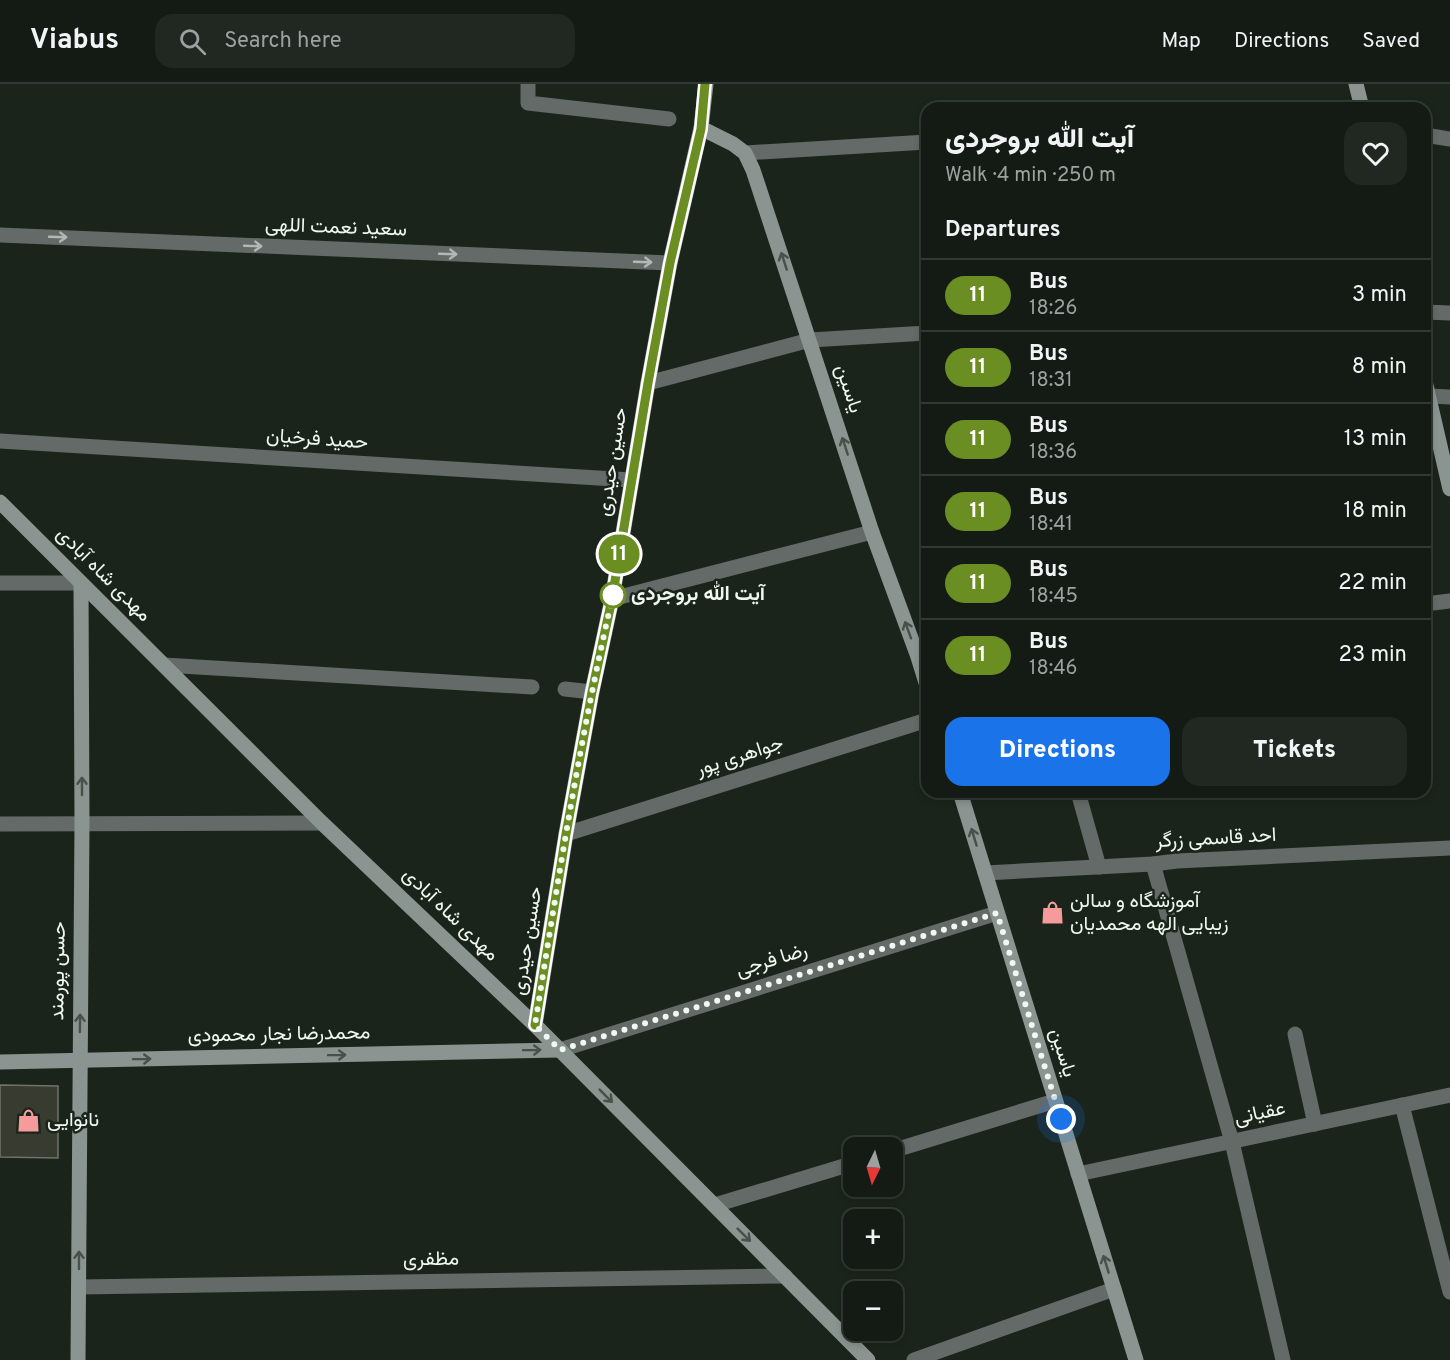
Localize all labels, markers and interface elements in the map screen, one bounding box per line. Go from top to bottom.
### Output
search box [155,14,575,68]
text: Viabus [30,23,119,59]
icon: search [176,25,209,58]
text: Search here [224,28,342,55]
text: Map [1161,28,1201,55]
text: Directions [1234,28,1329,55]
text: Saved [1362,28,1420,55]
text: آیت الله بروجردی [945,122,1134,158]
button: heart [1344,122,1407,185]
text: Walk · 4 min · 250 m [945,163,1116,189]
street label: سعید نعمت اللهی [264,213,408,243]
text: Departures [945,217,1061,244]
one-way arrow [48,232,68,243]
one-way arrow [243,240,263,251]
one-way arrow [438,248,458,259]
one-way arrow [777,252,788,271]
one-way arrow [632,257,652,268]
text: Bus [1029,269,1068,296]
text: 11 [970,282,986,309]
text: 3 min [1352,282,1407,309]
text: 18:26 [1029,296,1077,322]
text: Bus [1029,341,1068,368]
text: 11 [970,354,986,381]
text: 8 min [1352,354,1407,381]
street label: یاسین [828,361,868,417]
text: 18:31 [1029,368,1073,394]
street label: حسین حیدری [592,406,634,518]
text: Bus [1029,413,1068,440]
street label: حمید فرخیان [265,423,369,457]
text: 11 [970,426,986,453]
text: 13 min [1344,426,1407,453]
one-way arrow [838,437,849,456]
text: 18:36 [1029,440,1077,466]
text: Bus [1029,485,1068,512]
text: 11 [970,498,986,525]
text: 18 min [1344,498,1407,525]
text: 18:41 [1029,512,1073,538]
street label: مهدی شاه آبادی [50,522,156,628]
line badge: 11 [592,534,646,574]
text: 11 [611,541,627,568]
text: Bus [1029,557,1068,584]
text: 11 [970,570,986,597]
text: 22 min [1338,570,1407,597]
place label: آیت الله بروجردی [631,581,767,608]
marker: آیت الله بروجردی [600,582,626,608]
text: 18:45 [1029,584,1078,610]
one-way arrow [902,621,913,640]
text: Bus [1029,629,1068,656]
text: 11 [970,642,986,669]
text: 23 min [1339,642,1407,669]
text: 18:46 [1029,656,1078,682]
button: Directions [945,717,1170,786]
button: Tickets [1182,717,1407,786]
street label: جواهری پور [692,731,787,784]
one-way arrow [76,776,88,796]
street label: احد قاسمی زرگر [1154,823,1277,855]
one-way arrow [968,828,979,847]
street label: مهدی شاه آبادی [396,862,504,968]
street label: حسین حیدری [507,885,549,997]
place label: آموزشگاه و سالن زیبایی الهه محمدیان [1070,889,1229,938]
shop icon: آموزشگاه و سالن زیبایی الهه محمدیان [1039,900,1065,926]
street label: حسن پورمند [45,921,73,1021]
street label: رضا فرجی [733,938,811,984]
one-way arrow [74,1013,86,1033]
street label: محمدرضا نجار محمودی [187,1020,371,1050]
street label: یاسین [1042,1025,1082,1081]
one-way arrow [522,1044,542,1056]
one-way arrow [327,1049,347,1061]
one-way arrow [132,1054,152,1065]
one-way arrow [599,1089,614,1104]
street label: عقیانی [1232,1096,1288,1132]
your location [1046,1104,1076,1134]
shop icon: نانوایی [16,1108,42,1134]
place label: نانوایی [47,1108,99,1134]
north arrow [843,1137,903,1197]
map controls [843,1137,903,1341]
button: + [843,1209,903,1269]
one-way arrow [736,1227,751,1242]
street label: مظفری [403,1247,459,1273]
one-way arrow [73,1250,85,1270]
one-way arrow [1100,1255,1111,1274]
button: − [843,1281,903,1341]

